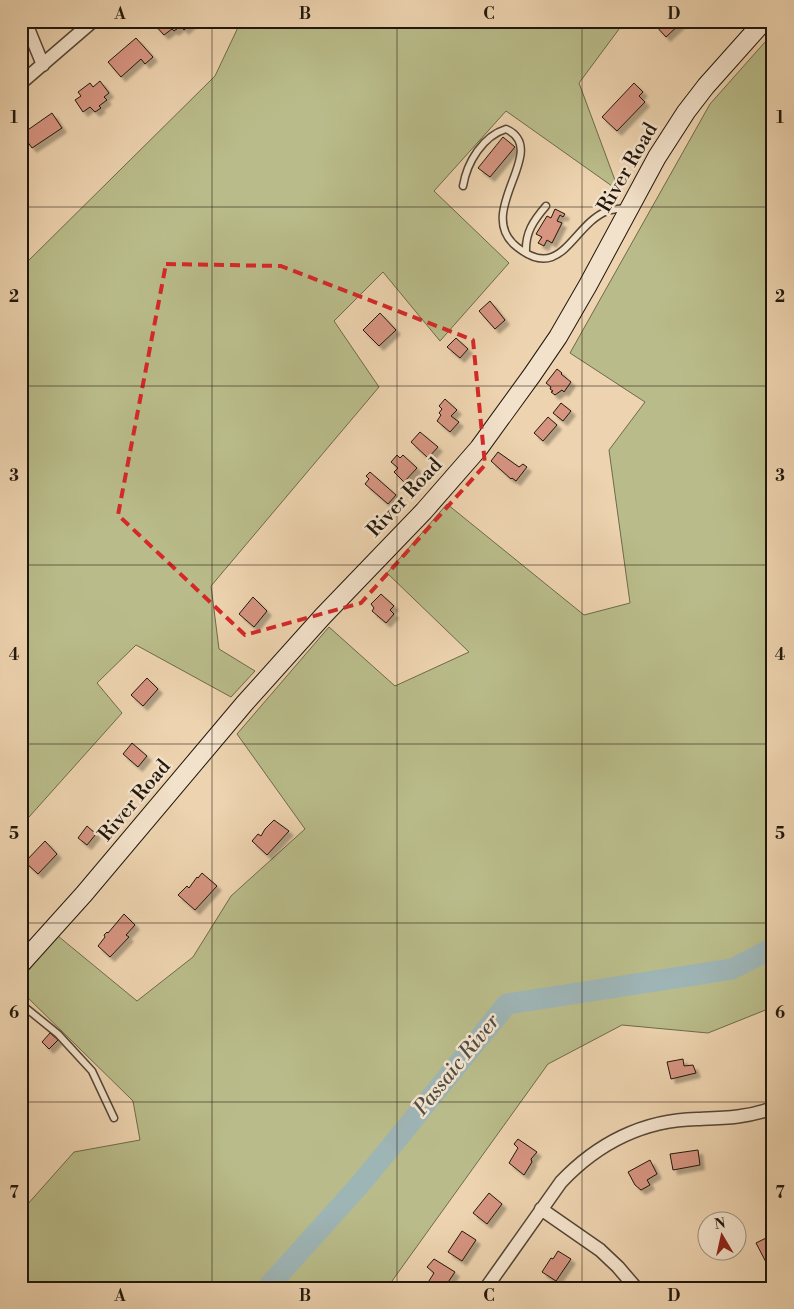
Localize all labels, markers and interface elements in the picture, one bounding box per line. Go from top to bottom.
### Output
text: A [113,4,126,24]
text: B [299,4,311,24]
text: C [483,4,495,24]
text: D [668,4,681,24]
text: 1 [10,108,18,128]
text: 1 [776,108,784,128]
street label: River Road [592,118,664,217]
text: 2 [9,287,19,307]
text: 2 [775,287,785,307]
street label: River Road [362,453,448,543]
text: 3 [9,466,19,486]
text: 3 [775,466,785,486]
text: 4 [9,645,20,665]
text: 4 [775,645,786,665]
street label: River Road [94,754,177,847]
text: 5 [9,824,19,844]
text: 5 [775,824,785,844]
text: 6 [9,1003,19,1023]
text: 6 [775,1003,785,1023]
water label: Passaic River [408,1009,506,1121]
text: 7 [9,1183,19,1203]
text: 7 [775,1183,785,1203]
north arrow [696,1212,746,1262]
text: N [713,1214,727,1234]
text: A [113,1286,126,1306]
text: B [299,1286,311,1306]
text: C [483,1286,495,1306]
text: D [668,1286,681,1306]

